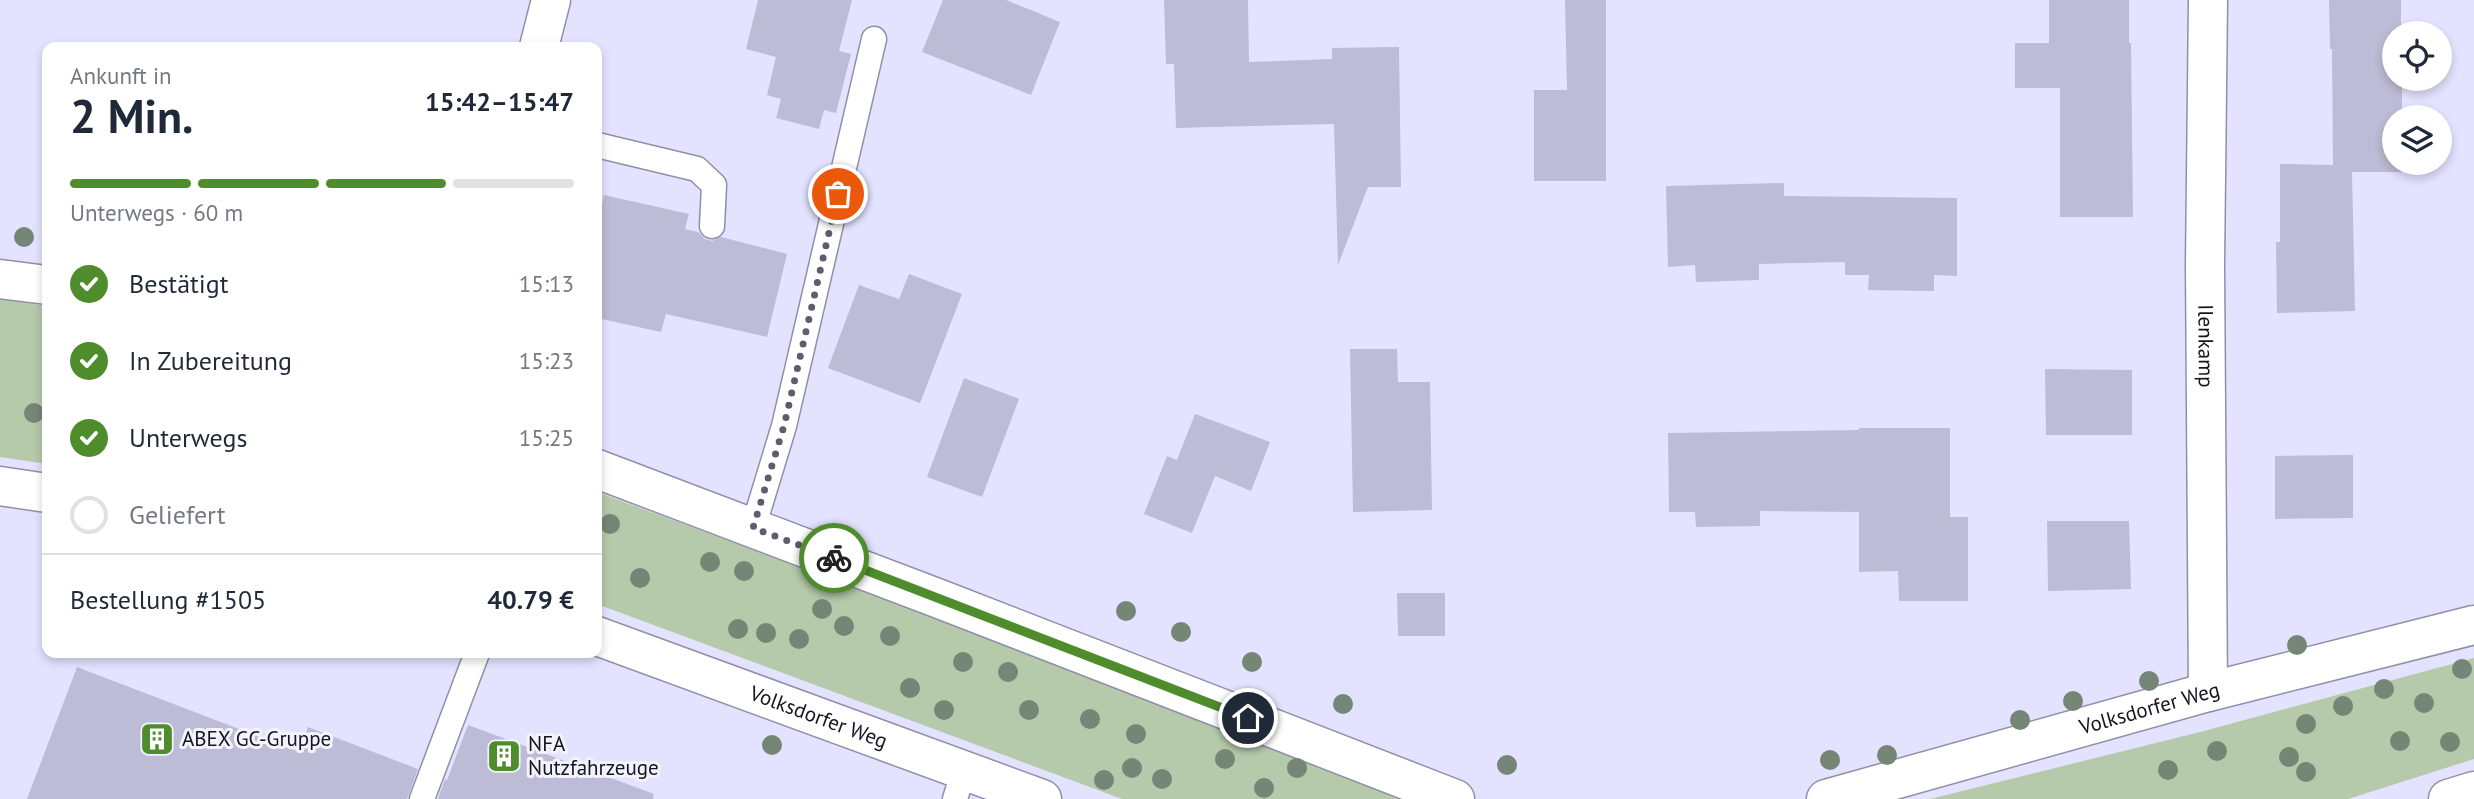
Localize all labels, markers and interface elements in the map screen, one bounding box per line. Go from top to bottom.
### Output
map controls [2382,21,2452,175]
button: locate [2382,21,2452,91]
text: Ankunft in [70,61,172,90]
text: 15:42–15:47 [425,85,574,118]
text: 2 Min. [70,86,193,146]
button: layers [2382,105,2452,175]
pin [808,164,868,224]
icon: bag [819,175,857,213]
text: Unterwegs · 60 m [70,198,243,227]
icon: check [70,265,108,303]
text: Bestätigt [129,267,229,300]
text: 15:13 [519,269,574,298]
street label: Ilenkamp [2192,304,2220,388]
icon: check [70,342,108,380]
text: In Zubereitung [129,344,292,377]
text: 15:23 [519,346,574,375]
icon: check [70,419,108,457]
text: Unterwegs [129,421,247,454]
text: 15:25 [519,423,574,452]
text: Geliefert [129,498,226,531]
courier [799,523,869,593]
icon: bike [815,539,853,577]
text: Bestellung #1505 [70,583,266,616]
text: 40.79 € [487,583,574,616]
street label: Volksdorfer Weg [2075,676,2222,741]
street label: Volksdorfer Weg [745,679,891,754]
pin [1218,688,1278,748]
icon: home [1229,699,1267,737]
building icon: ABEX GC-Gruppe [138,720,176,758]
place label: ABEX GC-Gruppe [182,725,331,752]
place label: NFA Nutzfahrzeuge [528,730,659,781]
building icon: NFA Nutzfahrzeuge [485,737,523,775]

